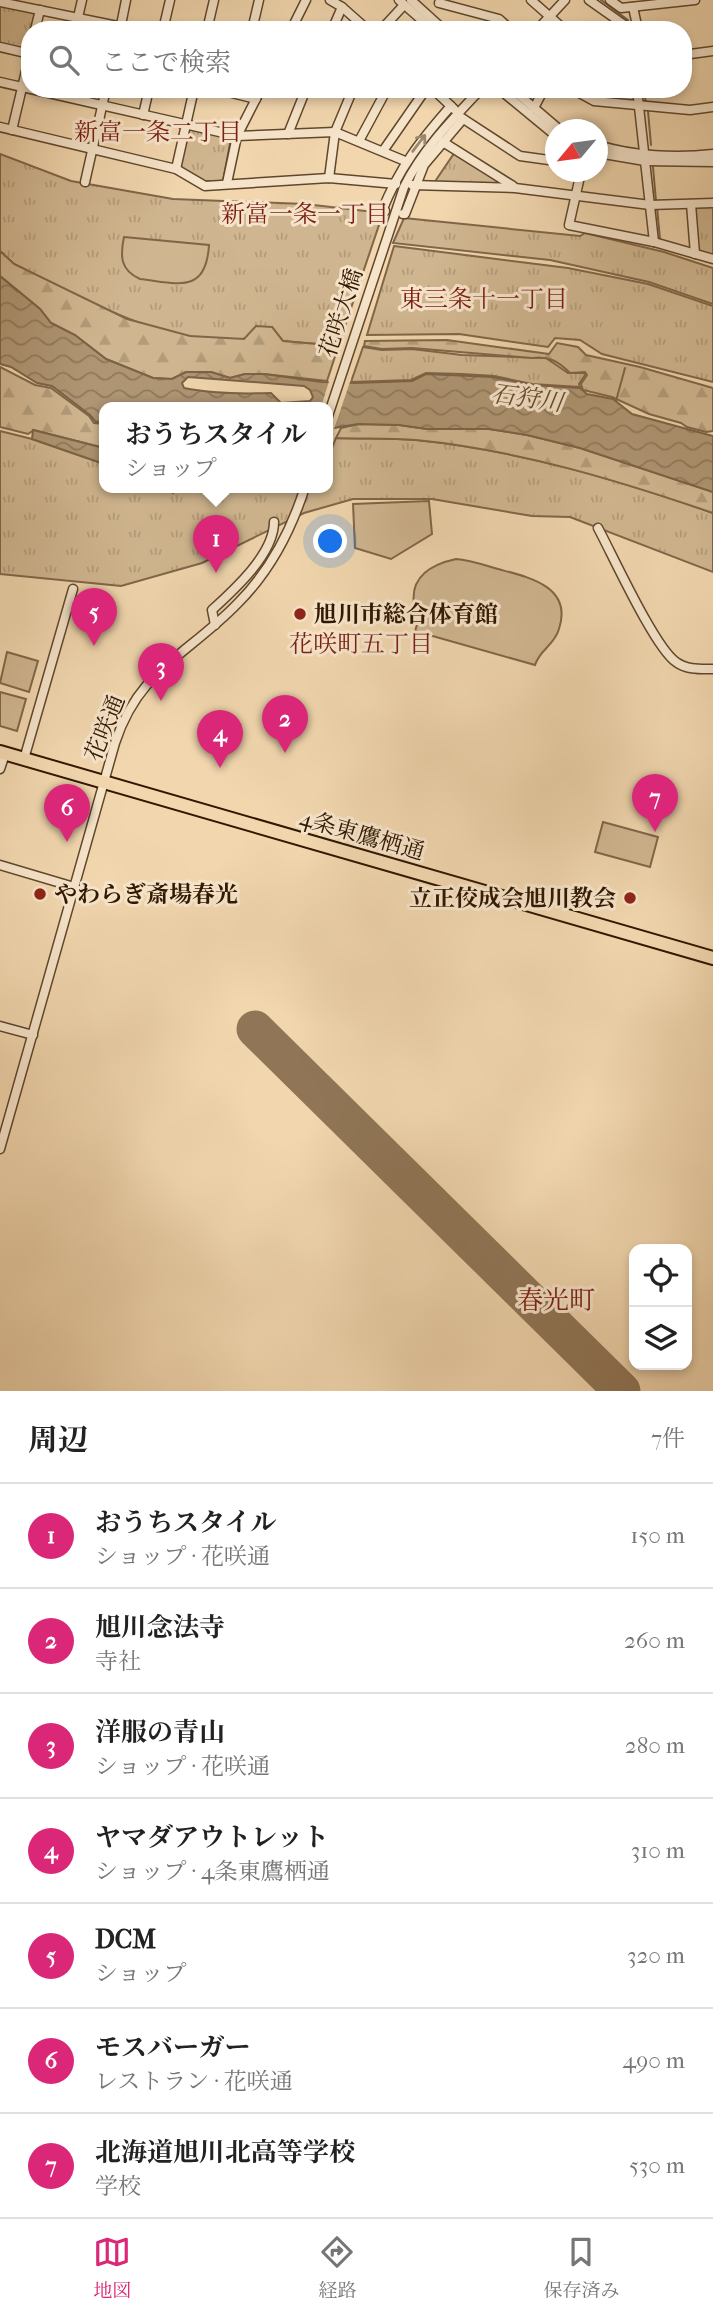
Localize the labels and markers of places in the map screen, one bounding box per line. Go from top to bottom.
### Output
pin: 1 [193,515,239,573]
pin: 5 [71,588,117,646]
place label: 旭川市総合体育館 [314,601,498,628]
marker: 旭川市総合体育館 [292,606,308,622]
pin: 3 [138,643,184,701]
pin: 2 [262,695,308,753]
pin: 4 [197,710,243,768]
pin: 7 [632,774,678,832]
pin: 6 [44,784,90,842]
place label: やわらぎ斎場春光 [54,881,238,908]
place label: 立正佼成会旭川教会 [409,885,616,912]
marker: やわらぎ斎場春光 [32,886,48,902]
marker: 立正佼成会旭川教会 [622,890,638,906]

